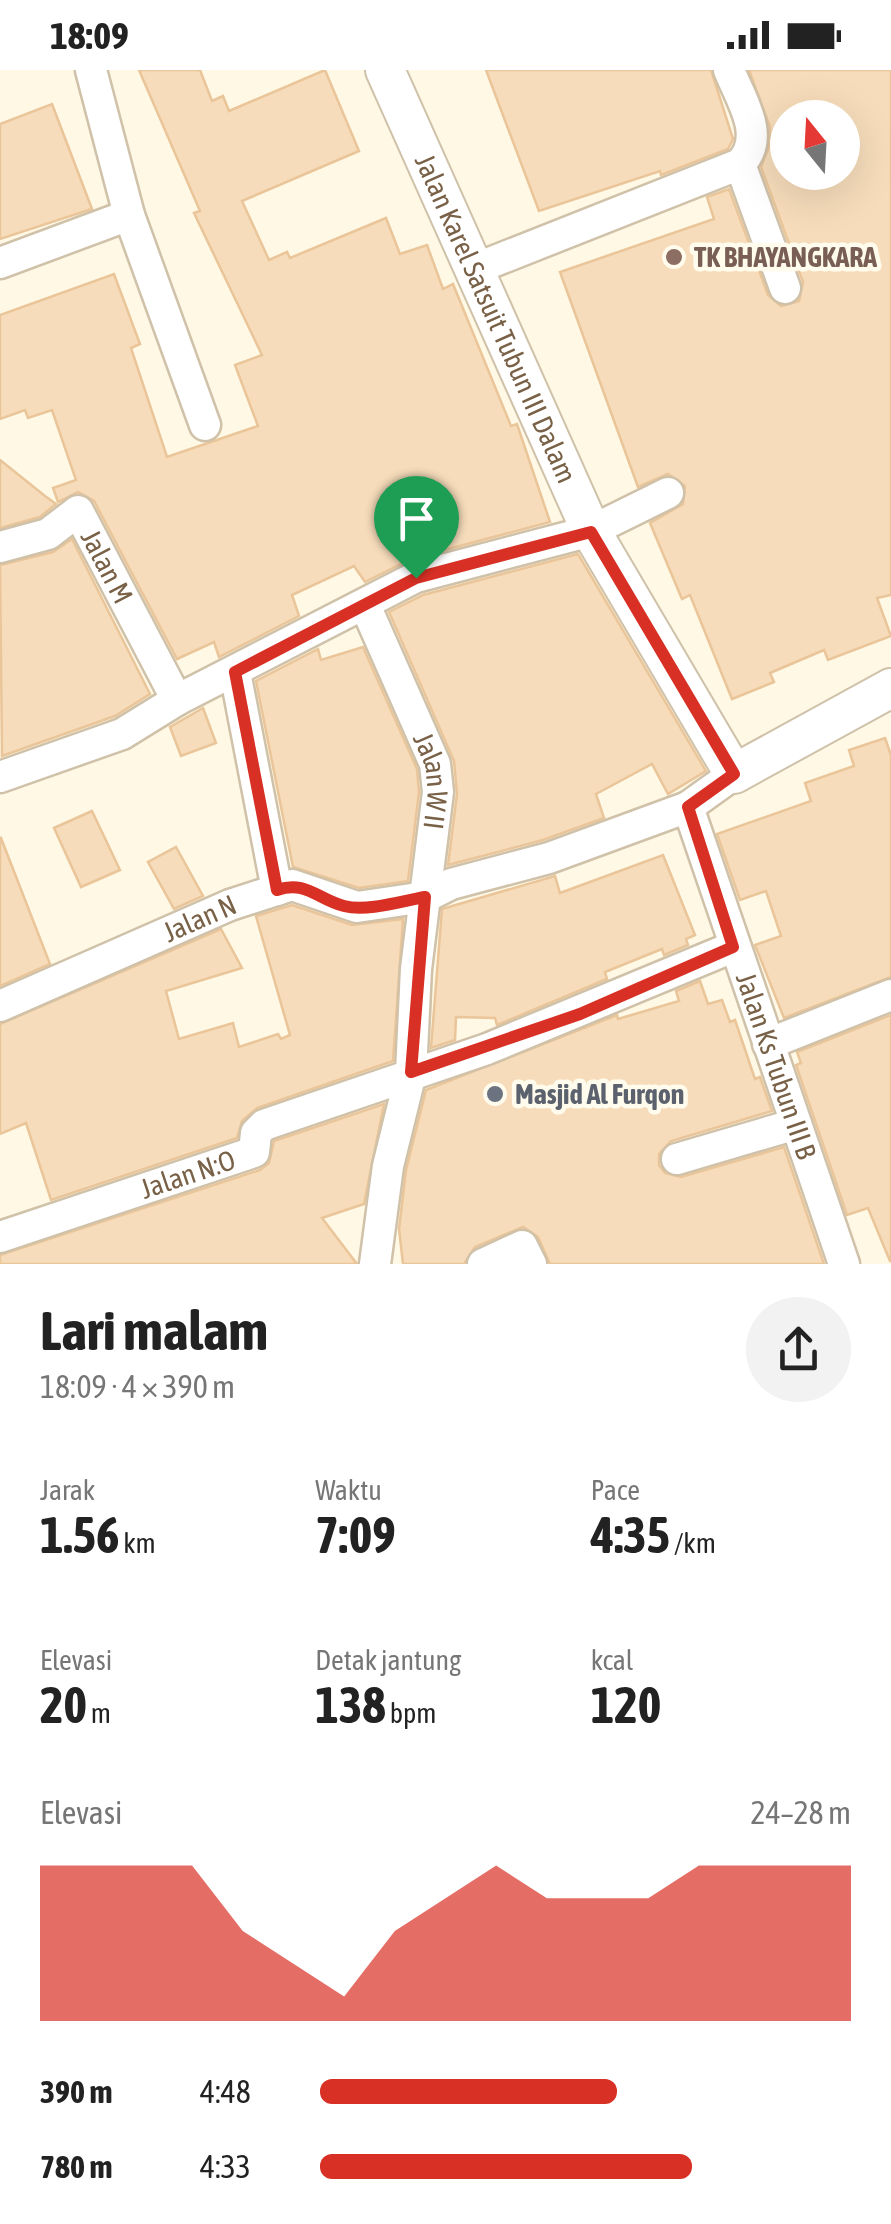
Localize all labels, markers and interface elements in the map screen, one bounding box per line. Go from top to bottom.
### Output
text: 18:09 [50,14,129,57]
north arrow [770,100,860,190]
map controls [770,100,860,190]
street label: Jalan Karel Satsuit Tubun III Dalam [409,149,583,488]
place label: TK BHAYANGKARA [694,241,877,273]
marker: TK BHAYANGKARA [663,246,685,268]
pin [374,476,459,579]
icon: arrive [389,491,444,546]
street label: Jalan M [75,524,139,609]
street label: Jalan W II [407,727,454,831]
street label: Jalan N [158,888,241,948]
street label: Jalan Ks Tubun III B [730,968,823,1163]
place label: Masjid Al Furqon [515,1078,684,1110]
marker: Masjid Al Furqon [484,1083,506,1105]
street label: Jalan N:O [136,1143,239,1205]
button: share [746,1297,851,1402]
text: Lari malam [40,1299,268,1362]
text: 18:09 · 4 × 390 m [40,1368,235,1405]
text: Jarak [40,1474,95,1506]
text: Waktu [315,1474,382,1506]
text: Pace [591,1474,640,1506]
text: 1.56 [40,1506,119,1564]
text: 7:09 [315,1506,396,1564]
text: 4:35 [591,1506,670,1564]
text: km [119,1527,156,1559]
text: /km [670,1527,716,1559]
text: Elevasi [40,1644,112,1676]
text: Detak jantung [315,1644,461,1676]
text: kcal [591,1644,633,1676]
text: 20 [40,1676,87,1734]
text: 138 [315,1676,386,1734]
text: 120 [591,1676,661,1734]
text: m [87,1697,111,1729]
text: bpm [386,1697,436,1729]
text: Elevasi [40,1794,122,1831]
text: 24–28 m [751,1794,851,1831]
text: 390 m [40,2073,113,2110]
text: 4:48 [200,2073,251,2110]
text: 780 m [40,2148,113,2185]
text: 4:33 [200,2148,251,2185]

